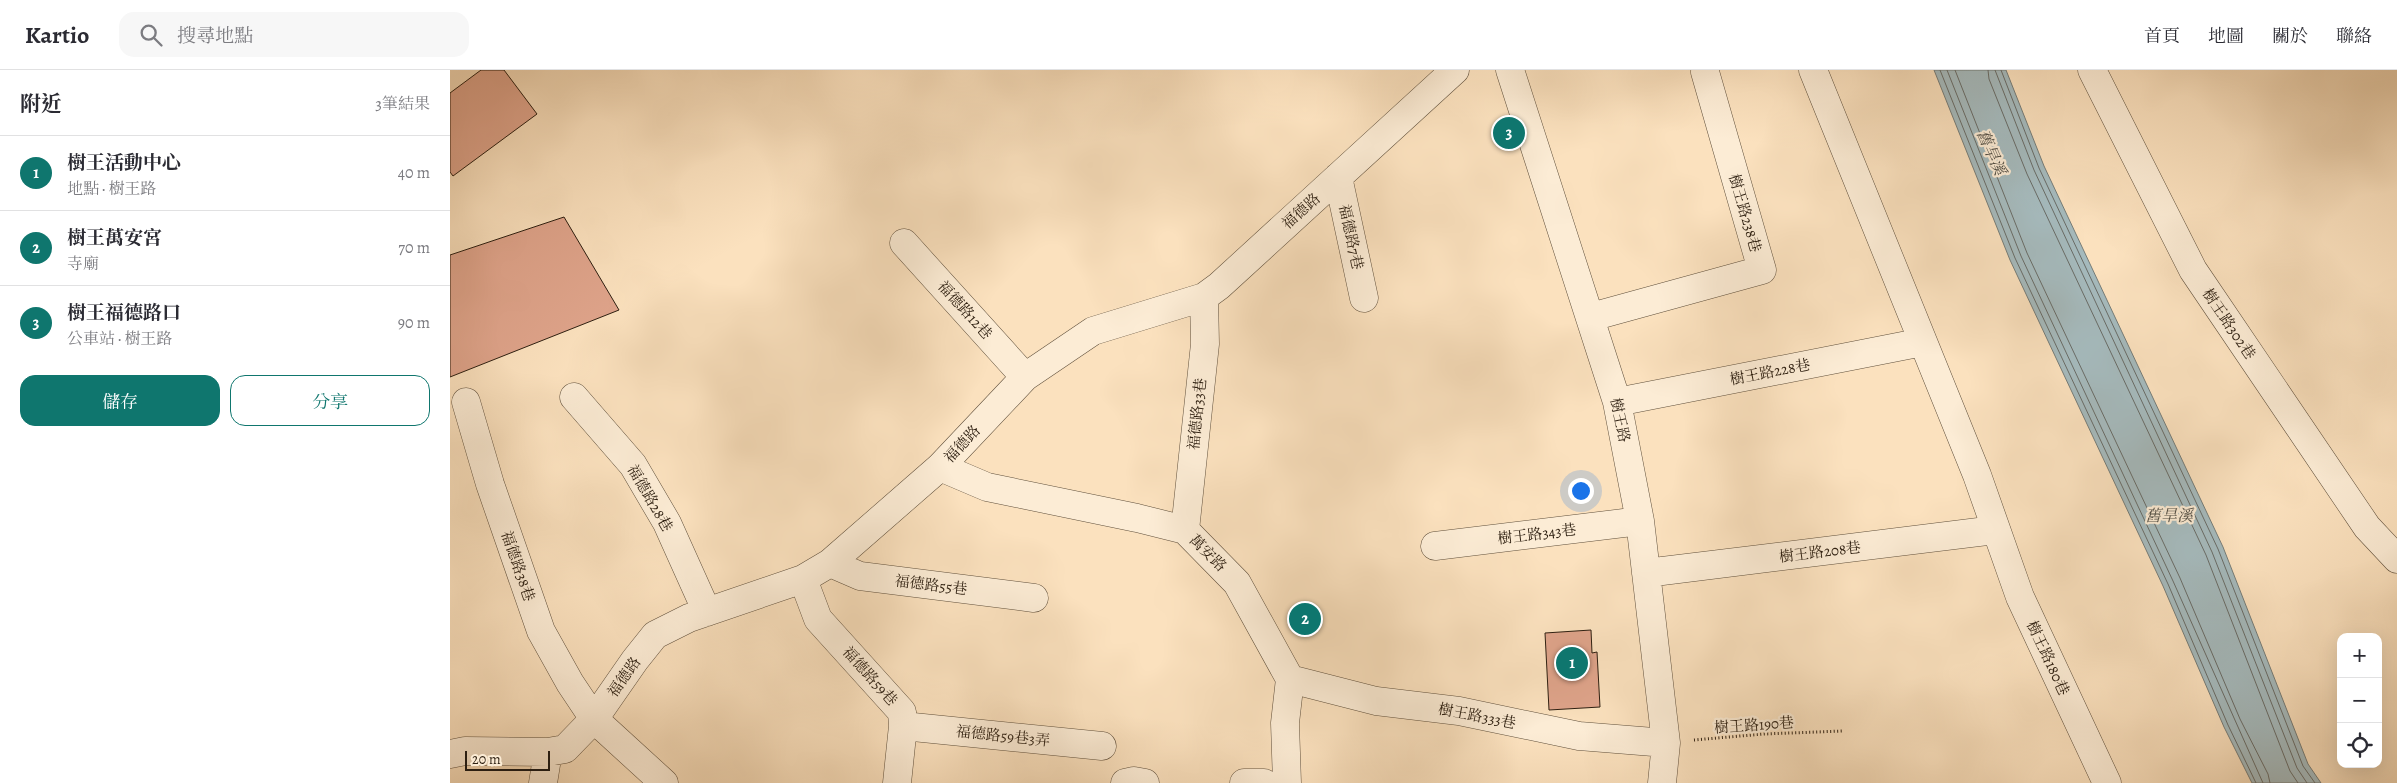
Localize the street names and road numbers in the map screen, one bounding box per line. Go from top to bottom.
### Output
street label: 樹王路238巷 [1724,171,1766,255]
street label: 福德路 [1278,189,1324,233]
street label: 福德路7巷 [1334,202,1368,272]
street label: 福德路12巷 [933,276,997,344]
street label: 樹王路302巷 [2198,285,2260,363]
street label: 樹王路228巷 [1728,354,1812,390]
street label: 福德路33巷 [1183,377,1211,451]
street label: 樹王路 [1606,396,1634,444]
street label: 福德路 [939,421,985,467]
street label: 福德路28巷 [623,461,677,535]
street label: 樹王路343巷 [1496,519,1578,549]
street label: 福德路38巷 [497,528,539,604]
street label: 萬安路 [1185,530,1231,576]
street label: 樹王路208巷 [1778,537,1862,567]
street label: 福德路55巷 [894,571,968,599]
street label: 樹王路180巷 [2022,617,2074,699]
street label: 福德路59巷 [838,642,902,710]
street label: 福德路 [603,653,645,701]
street label: 樹王路333巷 [1436,699,1518,733]
street label: 樹王路190巷 [1713,712,1795,738]
street label: 福德路59巷3弄 [955,721,1051,751]

